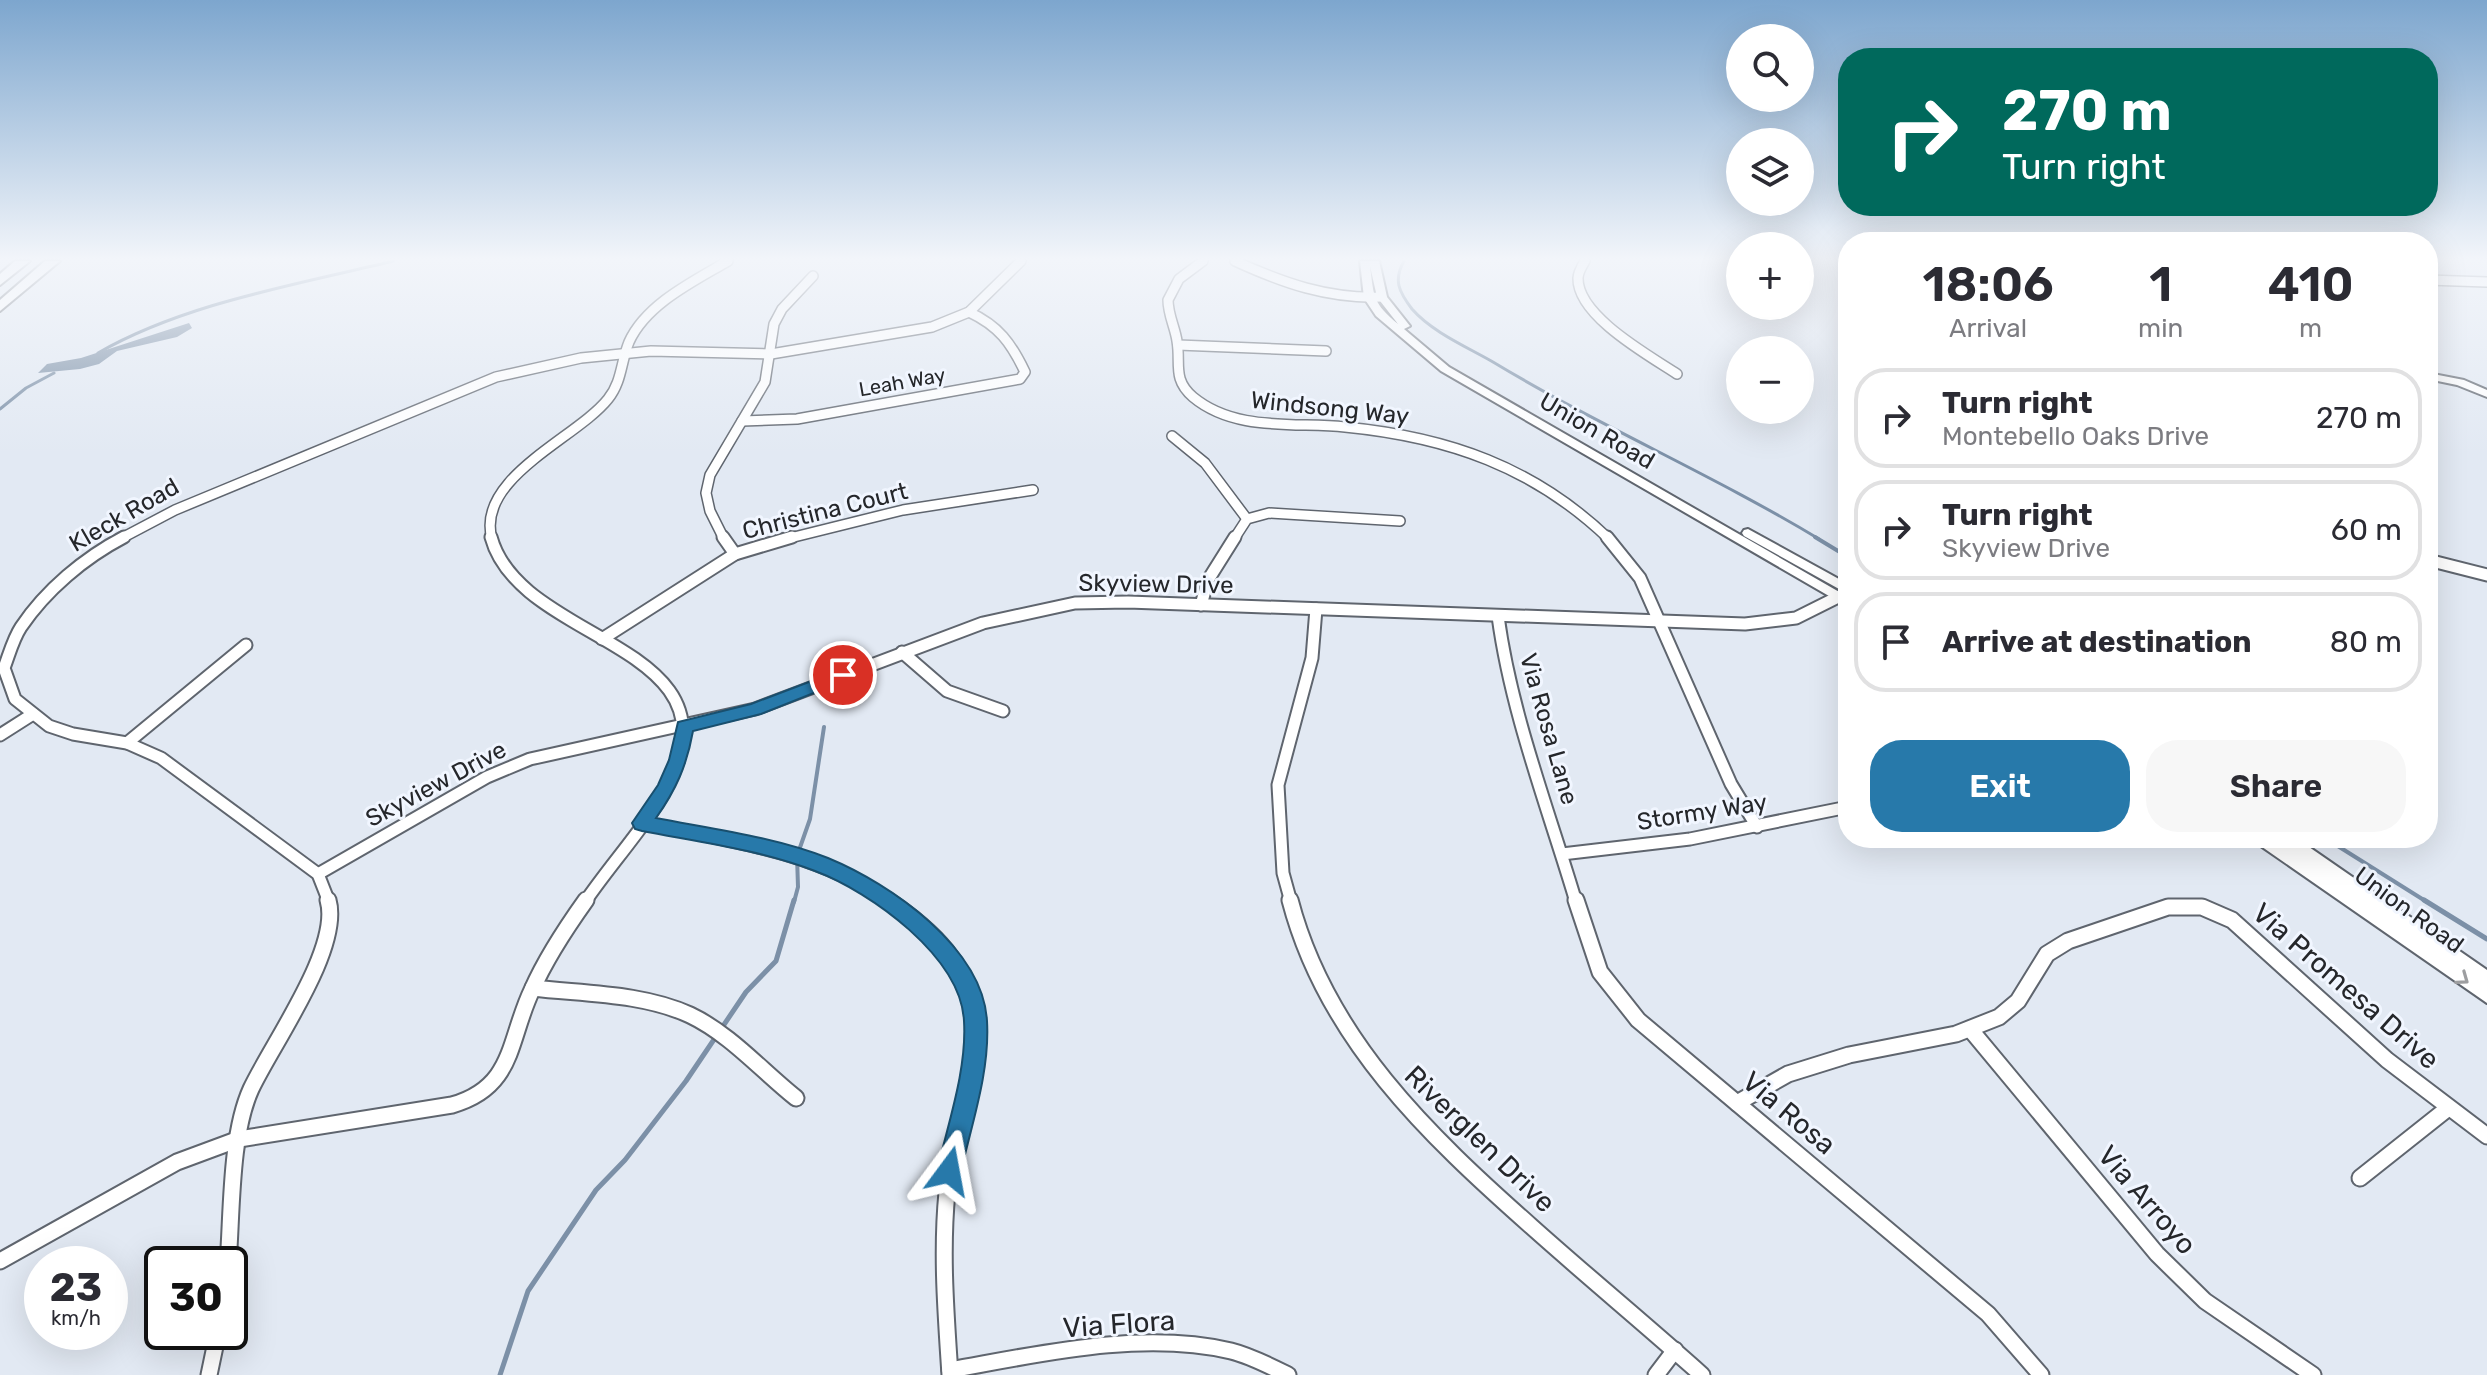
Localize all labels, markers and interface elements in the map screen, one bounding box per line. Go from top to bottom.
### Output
map controls [1726,24,1814,424]
button: search [1726,24,1814,112]
text: 270 m [2002,78,2172,144]
icon: right [1870,80,1974,184]
button: layers [1726,128,1814,216]
text: Turn right [2002,145,2166,188]
button: + [1726,232,1814,320]
text: 18:06 [1922,256,2054,313]
text: 1 [2149,256,2172,313]
text: 410 [2268,256,2354,313]
text: Arrival [1949,313,2027,344]
text: min [2138,313,2183,344]
text: m [2299,313,2322,344]
button: − [1726,336,1814,424]
street label: Leah Way [857,363,947,401]
text: Turn right [1942,385,2093,421]
street label: Windsong Way [1249,386,1411,430]
street label: Union Road [1534,387,1660,475]
icon: right [1874,396,1918,440]
text: 270 m [2316,400,2402,436]
text: Montebello Oaks Drive [1942,421,2209,452]
street label: Kleck Road [64,472,184,558]
street label: Christina Court [739,477,911,545]
text: Turn right [1942,497,2093,533]
icon: right [1874,508,1918,552]
text: 60 m [2331,512,2402,548]
text: Skyview Drive [1942,533,2110,564]
street label: Skyview Drive [1078,569,1234,599]
icon: arrive [1874,620,1918,664]
text: Arrive at destination [1942,624,2252,660]
text: 80 m [2330,624,2402,660]
pin [809,641,877,709]
street label: Via Rosa Lane [1514,650,1584,808]
icon: arrive [821,653,865,697]
street label: Skyview Drive [361,735,511,833]
button: Exit [1870,740,2130,832]
button: Share [2146,740,2406,832]
street label: Stormy Way [1635,788,1769,836]
street label: Union Road [2349,861,2469,959]
street label: Via Promesa Drive [2246,896,2446,1076]
one-way arrow [2454,969,2468,984]
street label: Riverglen Drive [1398,1059,1562,1219]
street label: Via Rosa [1736,1065,1842,1161]
position arrow [907,1129,991,1213]
street label: Via Arroyo [2091,1139,2203,1261]
speed limit sign: 30 [144,1246,248,1350]
text: 23 [50,1264,102,1311]
street label: Via Flora [1062,1304,1176,1344]
text: km/h [51,1306,101,1330]

